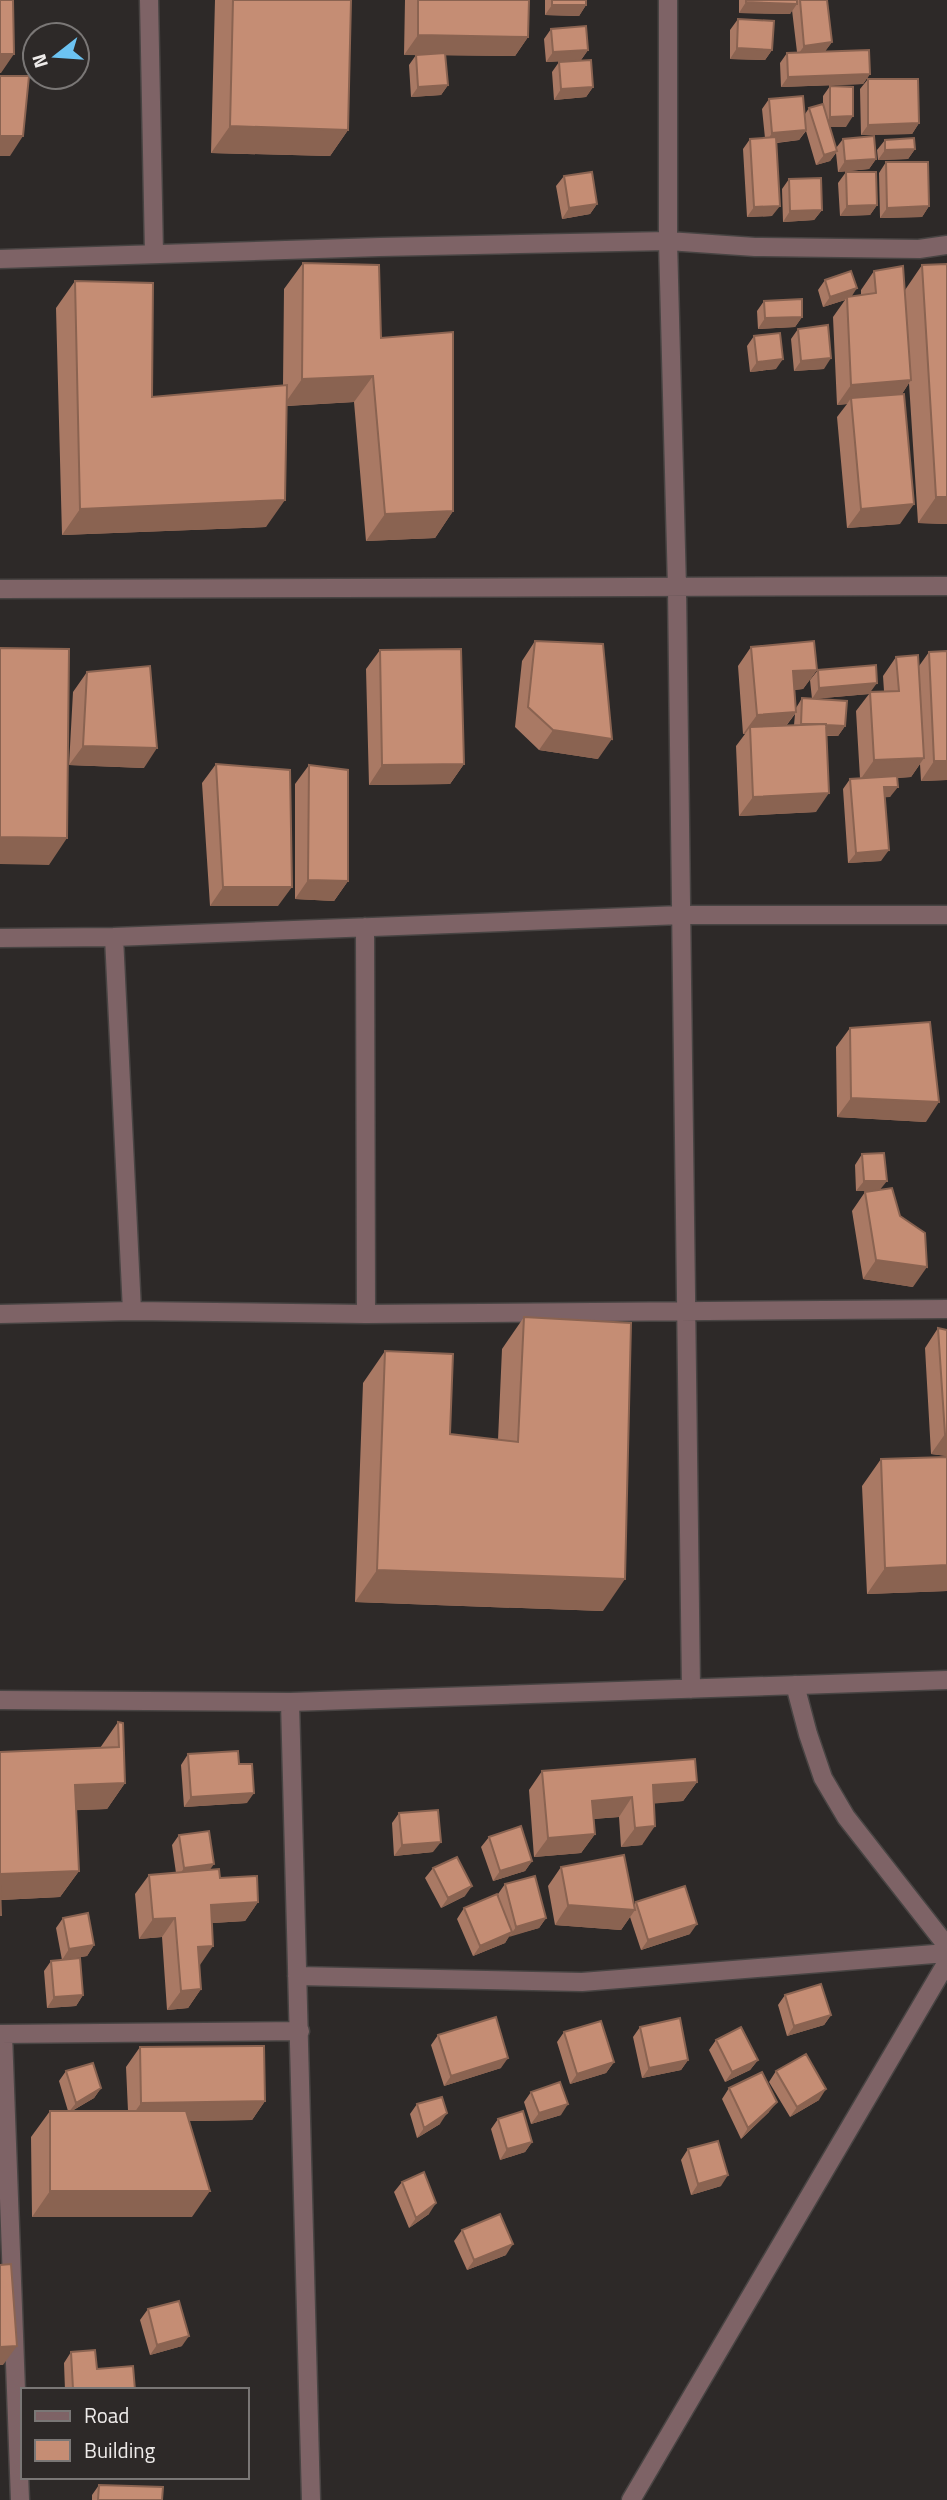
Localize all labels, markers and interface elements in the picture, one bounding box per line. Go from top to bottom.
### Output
north arrow [21,21,91,91]
text: N [23,51,55,72]
legend [21,2388,248,2479]
text: Road [84,2399,129,2431]
text: Building [84,2434,156,2466]

